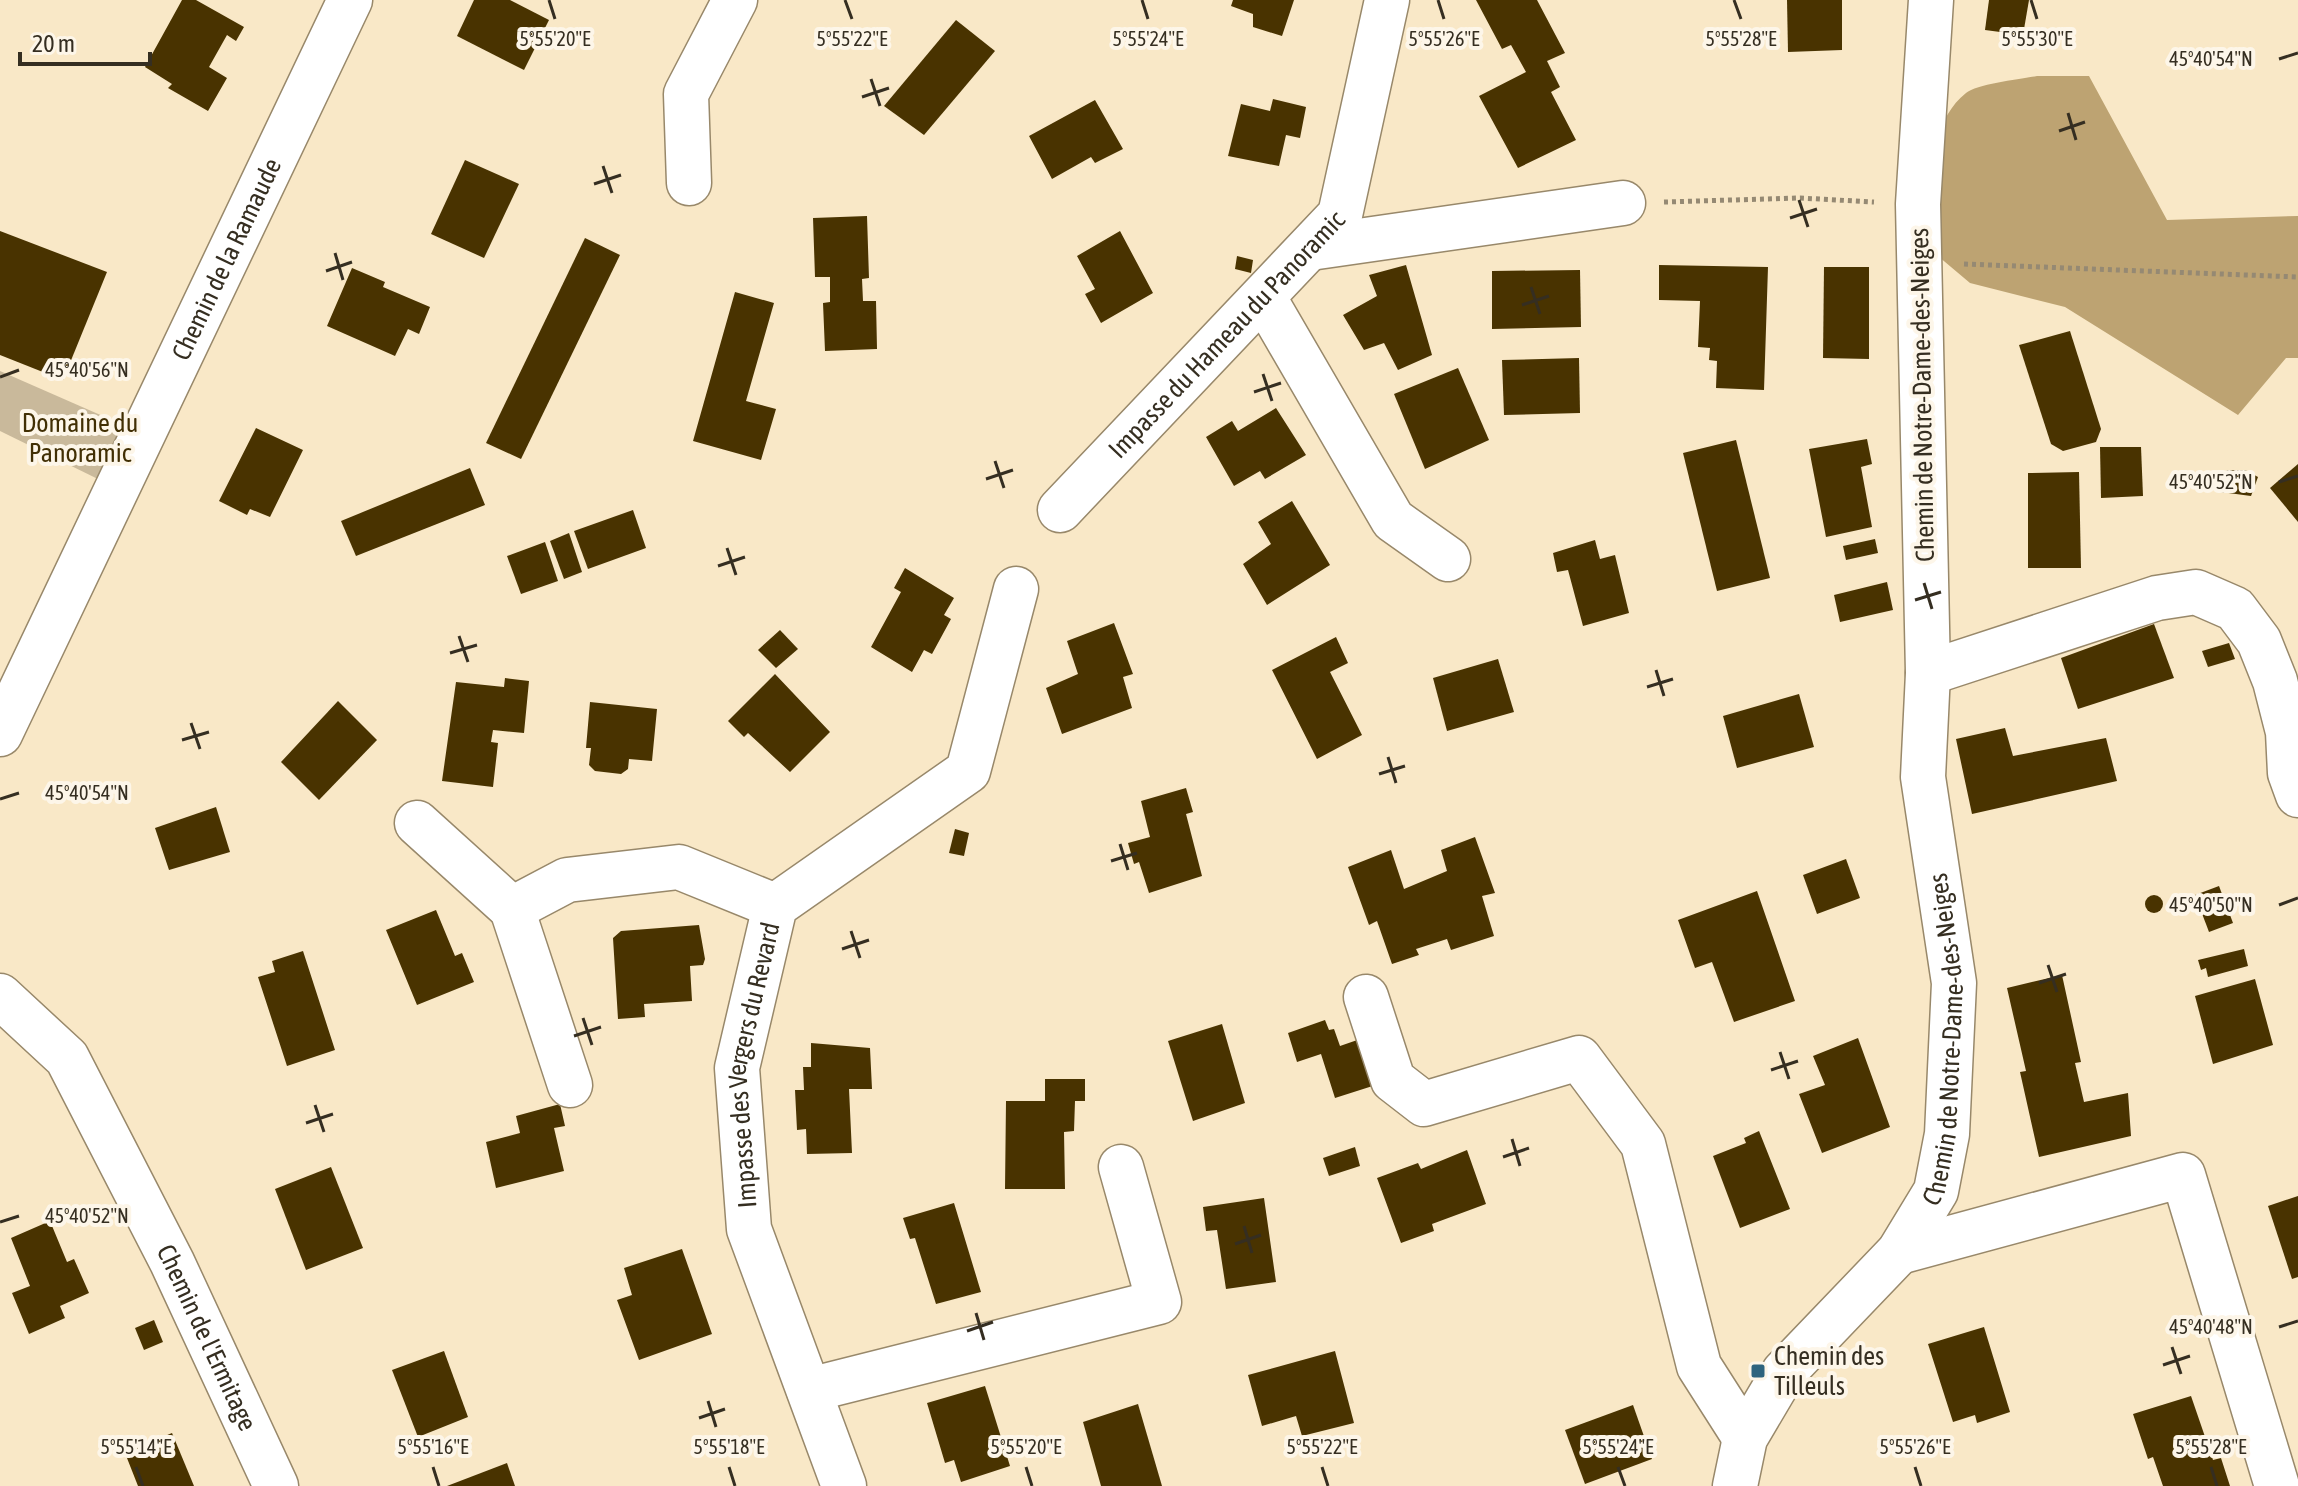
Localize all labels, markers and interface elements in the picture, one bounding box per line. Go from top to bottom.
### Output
scale bar [20,16,150,66]
text: 5°55'20"E [520,27,591,50]
text: 5°55'22"E [817,27,888,50]
text: 5°55'24"E [1113,27,1184,50]
text: 5°55'26"E [1409,27,1480,50]
text: 5°55'28"E [1706,27,1777,50]
text: 5°55'30"E [2002,27,2073,50]
text: 20 m [32,30,75,57]
text: 45°40'54"N [2169,47,2253,70]
street label: Chemin de la Ramaude [166,153,287,365]
street label: Impasse du Hameau du Panoramic [1102,204,1351,464]
street label: Chemin de Notre-Dame-des-Neiges [1904,228,1940,562]
text: 45°40'56"N [45,358,129,381]
park label: Domaine du Panoramic [22,408,138,468]
text: 45°40'52"N [2169,470,2253,493]
text: 45°40'54"N [45,781,129,804]
street label: Chemin de Notre-Dame-des-Neiges [1916,871,1969,1211]
text: 45°40'50"N [2169,893,2253,916]
street label: Impasse des Vergers du Revard [722,919,786,1209]
text: 45°40'52"N [45,1204,129,1227]
street label: Chemin de l'Ermitage [151,1240,263,1435]
text: 45°40'48"N [2169,1315,2253,1338]
place label: Chemin des Tilleuls [1774,1341,1884,1401]
marker: Chemin des Tilleuls [1749,1362,1767,1380]
text: 5°55'14"E [101,1435,172,1458]
text: 5°55'16"E [398,1435,469,1458]
text: 5°55'18"E [694,1435,765,1458]
text: 5°55'20"E [991,1435,1062,1458]
text: 5°55'22"E [1287,1435,1358,1458]
text: 5°55'24"E [1583,1435,1654,1458]
text: 5°55'26"E [1880,1435,1951,1458]
text: 5°55'28"E [2176,1435,2247,1458]

